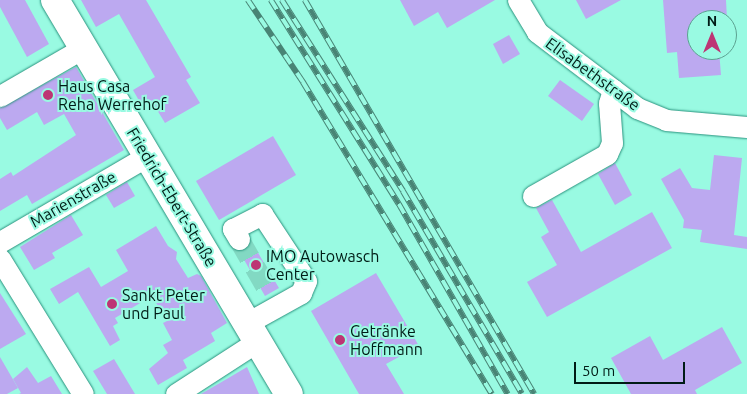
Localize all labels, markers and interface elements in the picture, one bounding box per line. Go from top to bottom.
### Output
north arrow [687,10,737,60]
text: N [707,13,717,29]
street label: Elisabethstraße [542,33,644,115]
place label: Haus Casa Reha Werrehof [58,76,167,114]
marker: Haus Casa Reha Werrehof [42,89,54,101]
street label: Friedrich-Ebert-Straße [123,124,221,270]
street label: Marienstraße [27,167,119,231]
place label: IMO Autowasch Center [266,246,379,284]
marker: IMO Autowasch Center [250,259,262,271]
place label: Sankt Peter und Paul [122,285,205,323]
marker: Sankt Peter und Paul [106,298,118,310]
place label: Getränke Hoffmann [350,321,423,359]
marker: Getränke Hoffmann [334,334,346,346]
scale bar [577,352,688,384]
text: 50 m [582,362,615,379]

